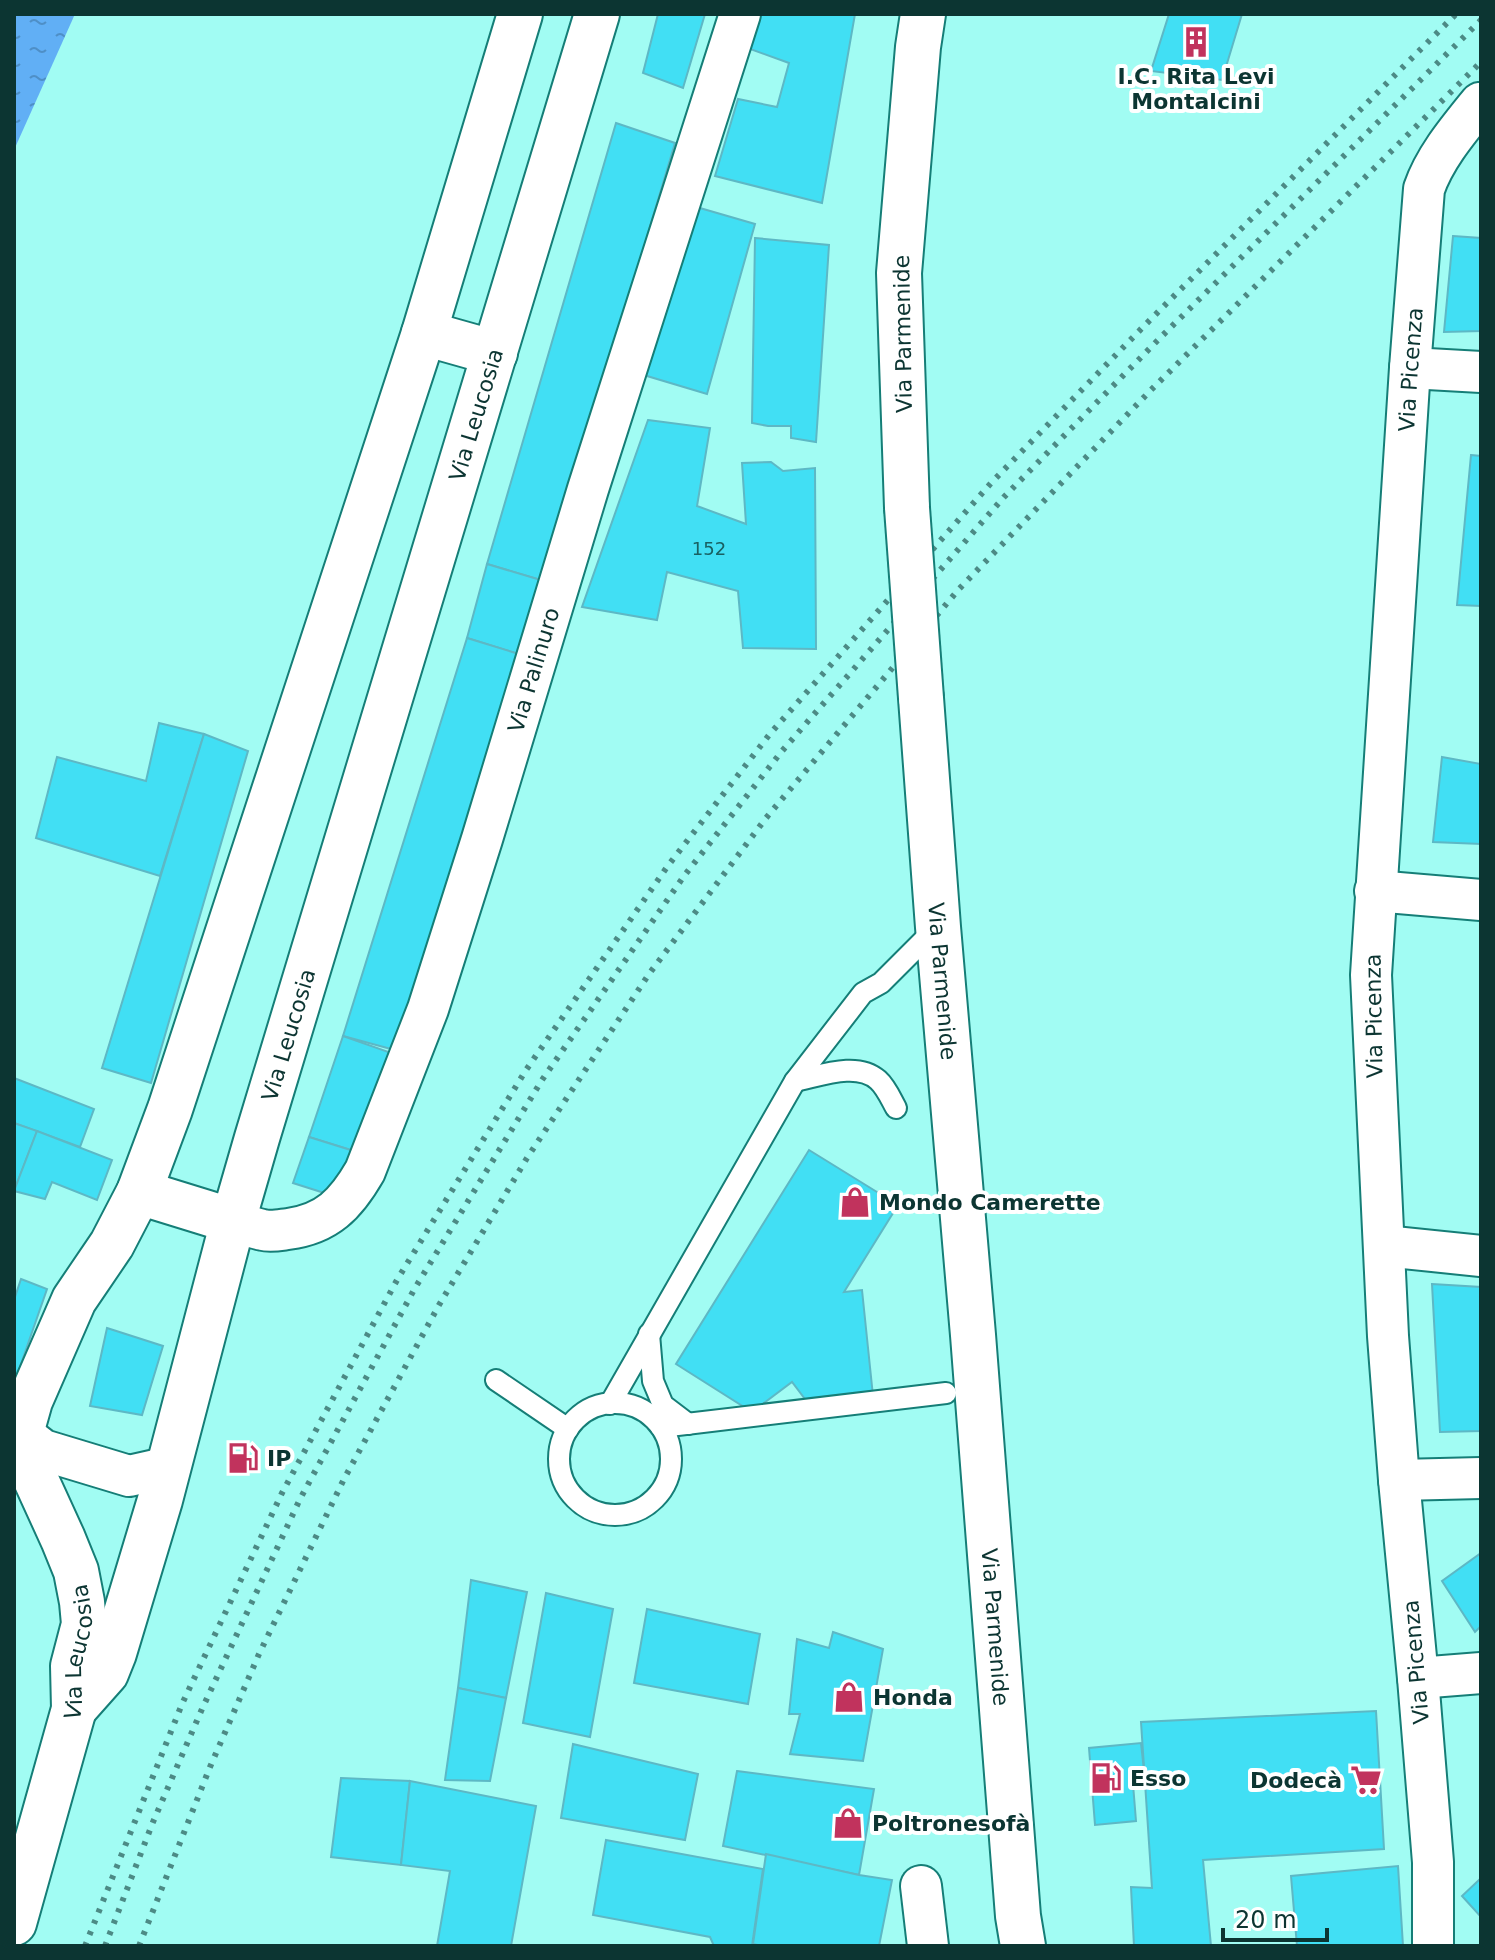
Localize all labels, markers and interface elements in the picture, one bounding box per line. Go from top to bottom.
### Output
building icon: I.C. Rita Levi Montalcini [1179,25,1213,59]
place label: I.C. Rita Levi Montalcini [1117,64,1275,114]
street label: Via Parmenide [889,255,917,413]
street label: Via Picenza [1393,306,1427,433]
street label: Via Leucosia [444,345,508,484]
house number: 152 [692,538,726,559]
street label: Via Palinuro [503,605,564,735]
street label: Via Parmenide [924,901,962,1061]
street label: Via Picenza [1360,953,1388,1079]
street label: Via Leucosia [256,966,320,1104]
shop icon: Mondo Camerette [838,1185,872,1219]
place label: Mondo Camerette [879,1190,1101,1215]
fuel station icon: IP [226,1441,260,1475]
place label: IP [267,1446,291,1471]
street label: Via Parmenide [977,1547,1014,1707]
street label: Via Leucosia [59,1582,97,1723]
street label: Via Picenza [1398,1599,1434,1725]
shop icon: Honda [832,1680,866,1714]
place label: Honda [873,1685,953,1710]
fuel station icon: Esso [1089,1761,1123,1795]
supermarket icon: Dodecà [1349,1763,1383,1797]
place label: Esso [1130,1766,1186,1791]
place label: Dodecà [1250,1768,1342,1793]
shop icon: Poltronesofà [831,1806,865,1840]
place label: Poltronesofà [872,1811,1030,1836]
scale bar [1223,1892,1327,1942]
text: 20 m [1235,1906,1297,1934]

